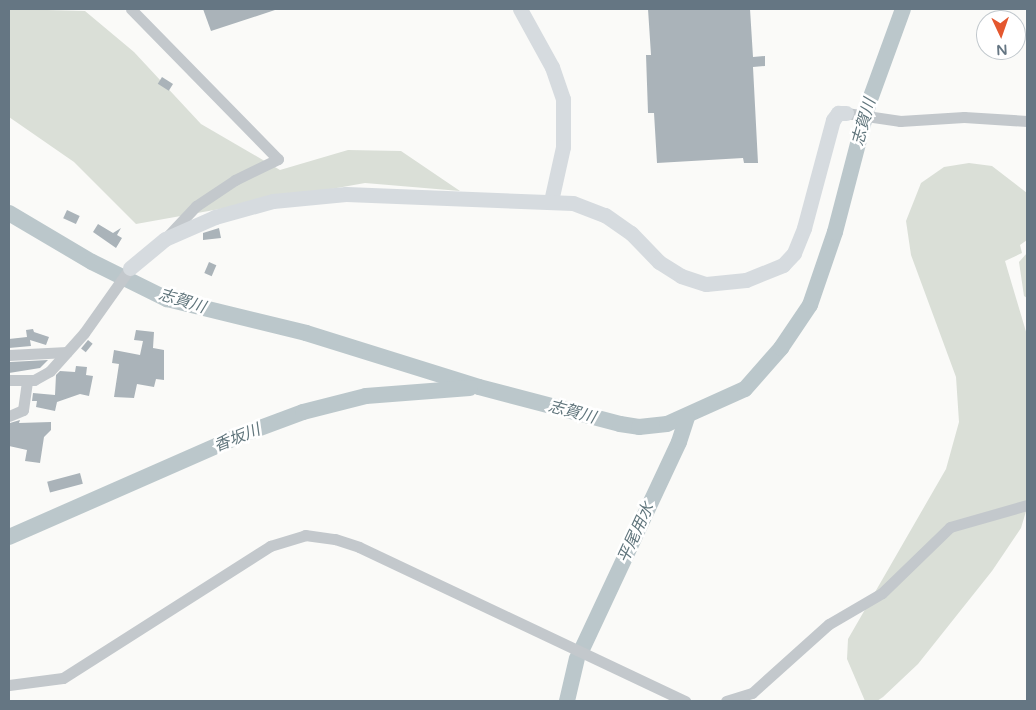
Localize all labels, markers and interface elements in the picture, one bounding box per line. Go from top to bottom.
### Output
north arrow [976,10,1026,60]
text: N [996,41,1008,58]
water label: 志賀川 [848,96,880,148]
water label: 志賀川 [156,285,208,317]
water label: 志賀川 [546,397,598,427]
water label: 香坂川 [211,420,263,456]
water label: 平尾用水 [614,500,658,566]

